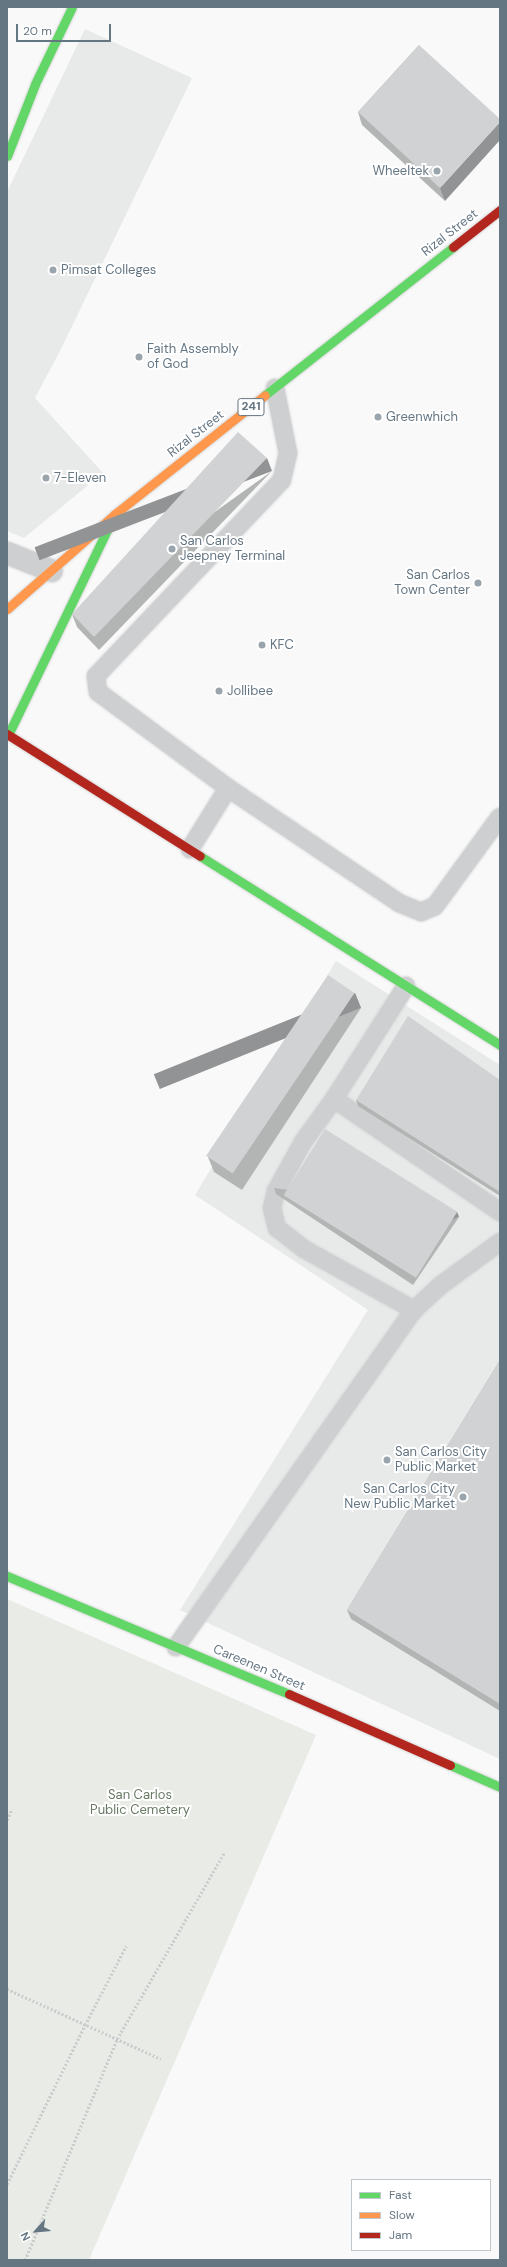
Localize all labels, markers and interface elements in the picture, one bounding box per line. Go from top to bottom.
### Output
scale bar [18,16,113,42]
text: 20 m [23,23,52,39]
place label: Wheeltek [372,163,429,179]
marker: Wheeltek [432,166,442,176]
street label: Rizal Street [419,206,481,260]
place label: Pimsat Colleges [61,262,156,278]
marker: Pimsat Colleges [48,265,58,275]
place label: Faith Assembly of God [147,342,239,373]
marker: Faith Assembly of God [134,352,144,362]
road number: 241 [237,397,265,417]
street label: Rizal Street [165,407,227,461]
place label: Greenwhich [386,409,458,425]
marker: Greenwhich [373,412,383,422]
place label: 7-Eleven [54,470,106,486]
marker: 7-Eleven [41,473,51,483]
place label: San Carlos Jeepney Terminal [180,534,285,565]
marker: San Carlos Jeepney Terminal [167,544,177,554]
place label: San Carlos Town Center [394,568,470,599]
marker: San Carlos Town Center [473,578,483,588]
place label: KFC [270,637,294,653]
marker: KFC [257,640,267,650]
place label: Jollibee [227,683,273,699]
marker: Jollibee [214,686,224,696]
place label: San Carlos City Public Market [395,1445,487,1476]
marker: San Carlos City Public Market [382,1455,392,1465]
place label: San Carlos City New Public Market [344,1482,455,1513]
marker: San Carlos City New Public Market [458,1492,468,1502]
street label: Careenen Street [211,1642,307,1694]
park label: San Carlos Public Cemetery [90,1788,190,1819]
legend [351,2179,491,2251]
text: Fast [389,2187,412,2203]
text: Slow [389,2207,415,2223]
north arrow [16,2211,56,2251]
text: Jam [389,2227,412,2243]
text: N [17,2230,33,2243]

